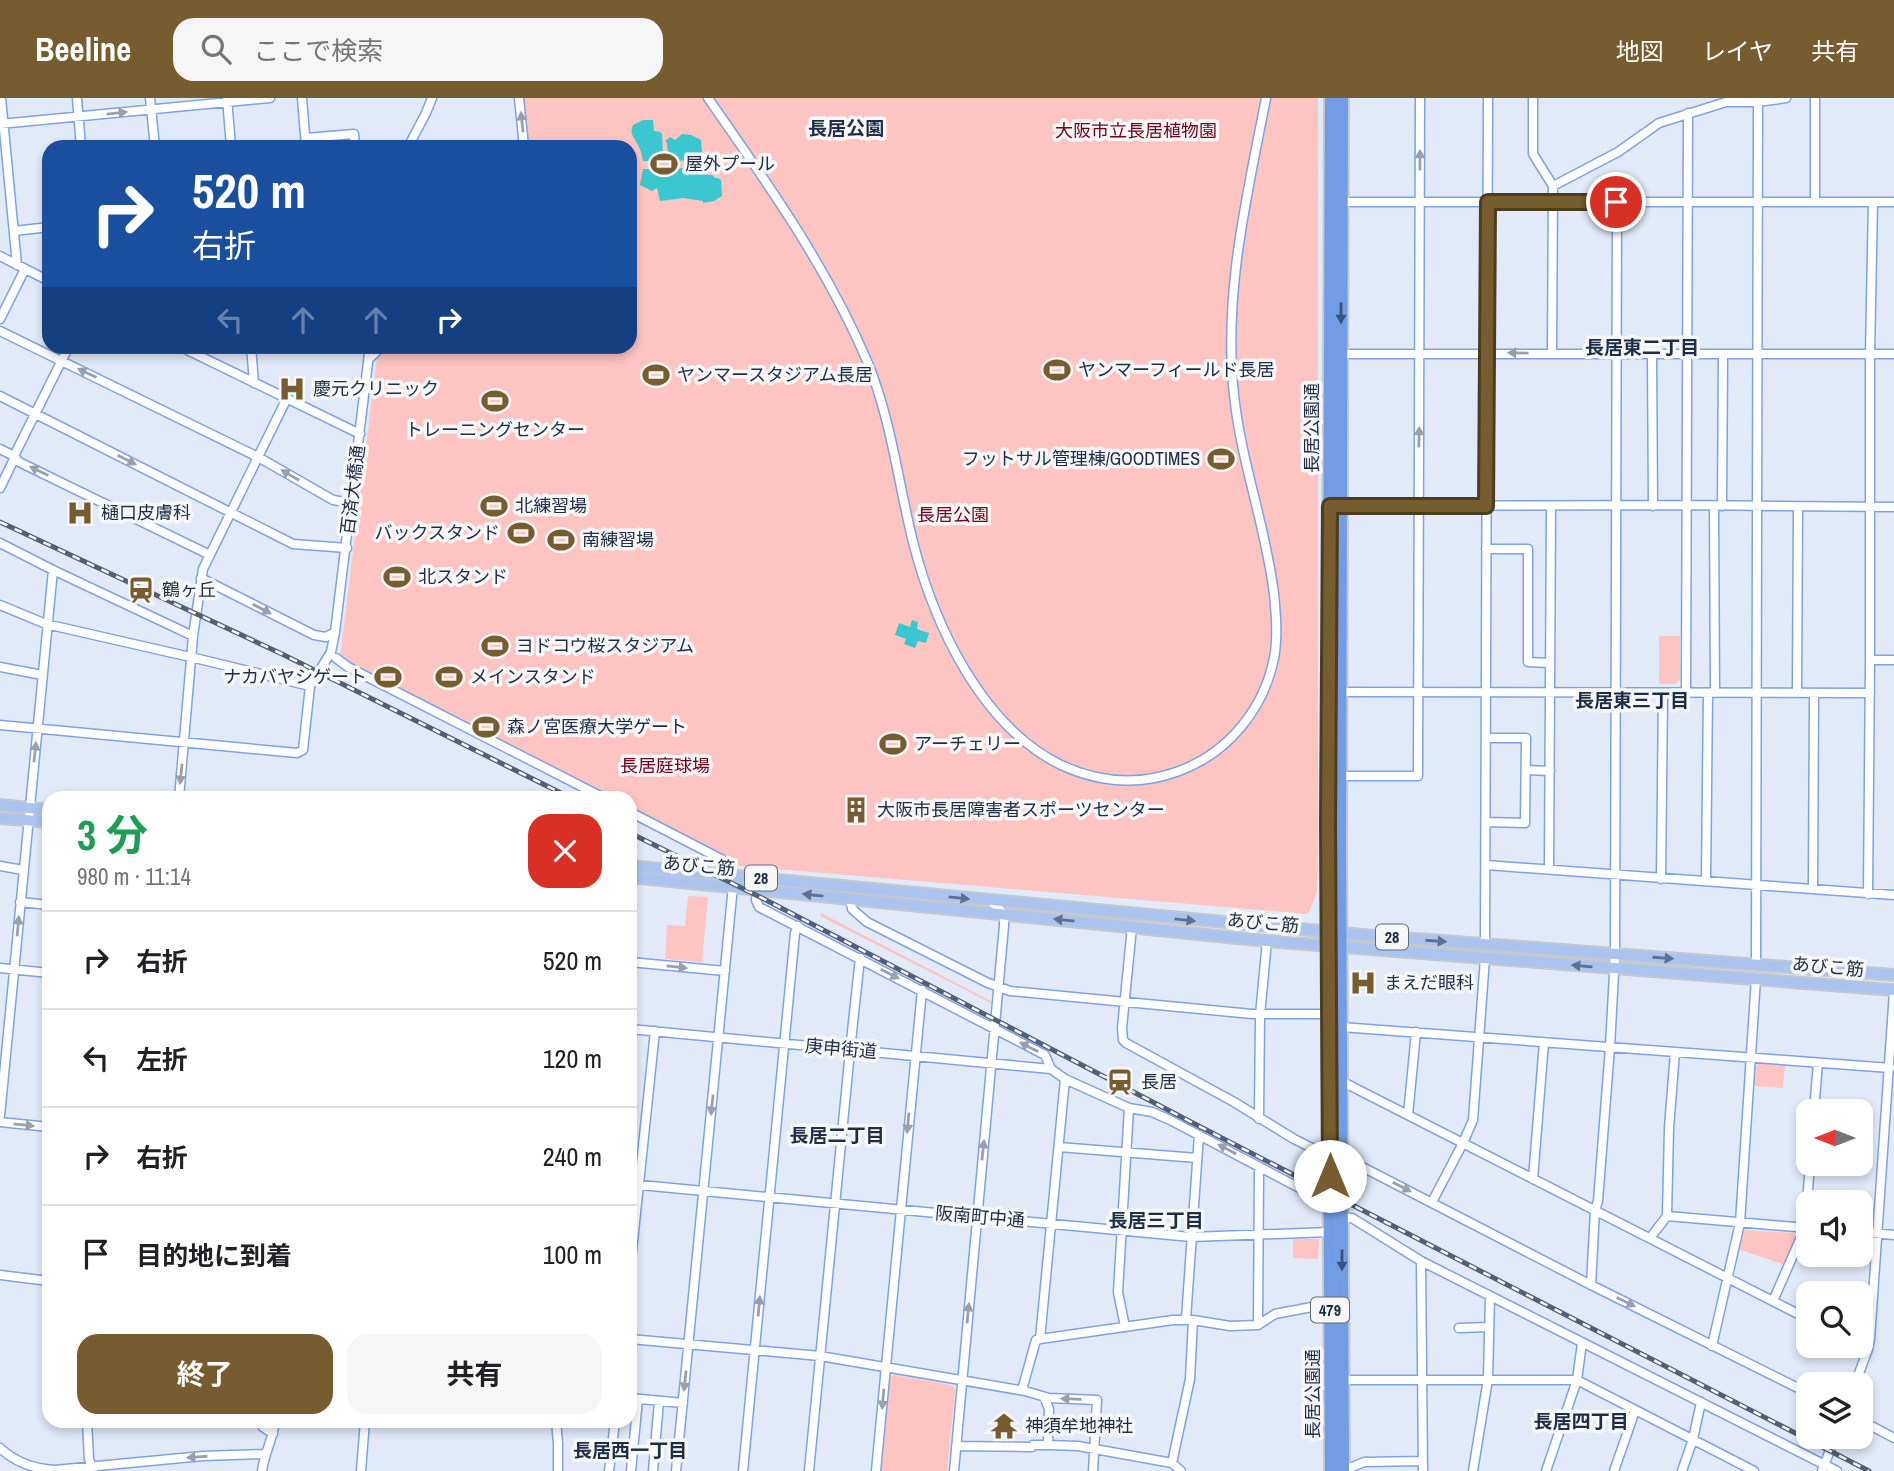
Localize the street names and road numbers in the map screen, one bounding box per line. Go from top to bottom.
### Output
street label: 長居公園通 [1299,383,1324,473]
street label: 百済大橋通 [335,444,370,536]
street label: あびこ筋 [662,850,736,881]
road number: 28 [745,866,777,890]
street label: あびこ筋 [1226,907,1300,938]
road number: 28 [1376,924,1408,950]
street label: あびこ筋 [1791,951,1865,982]
street label: 庚申街道 [804,1033,878,1064]
street label: 阪南町中通 [934,1200,1026,1233]
road number: 479 [1311,1298,1349,1322]
street label: 長居公園通 [1300,1349,1325,1439]

